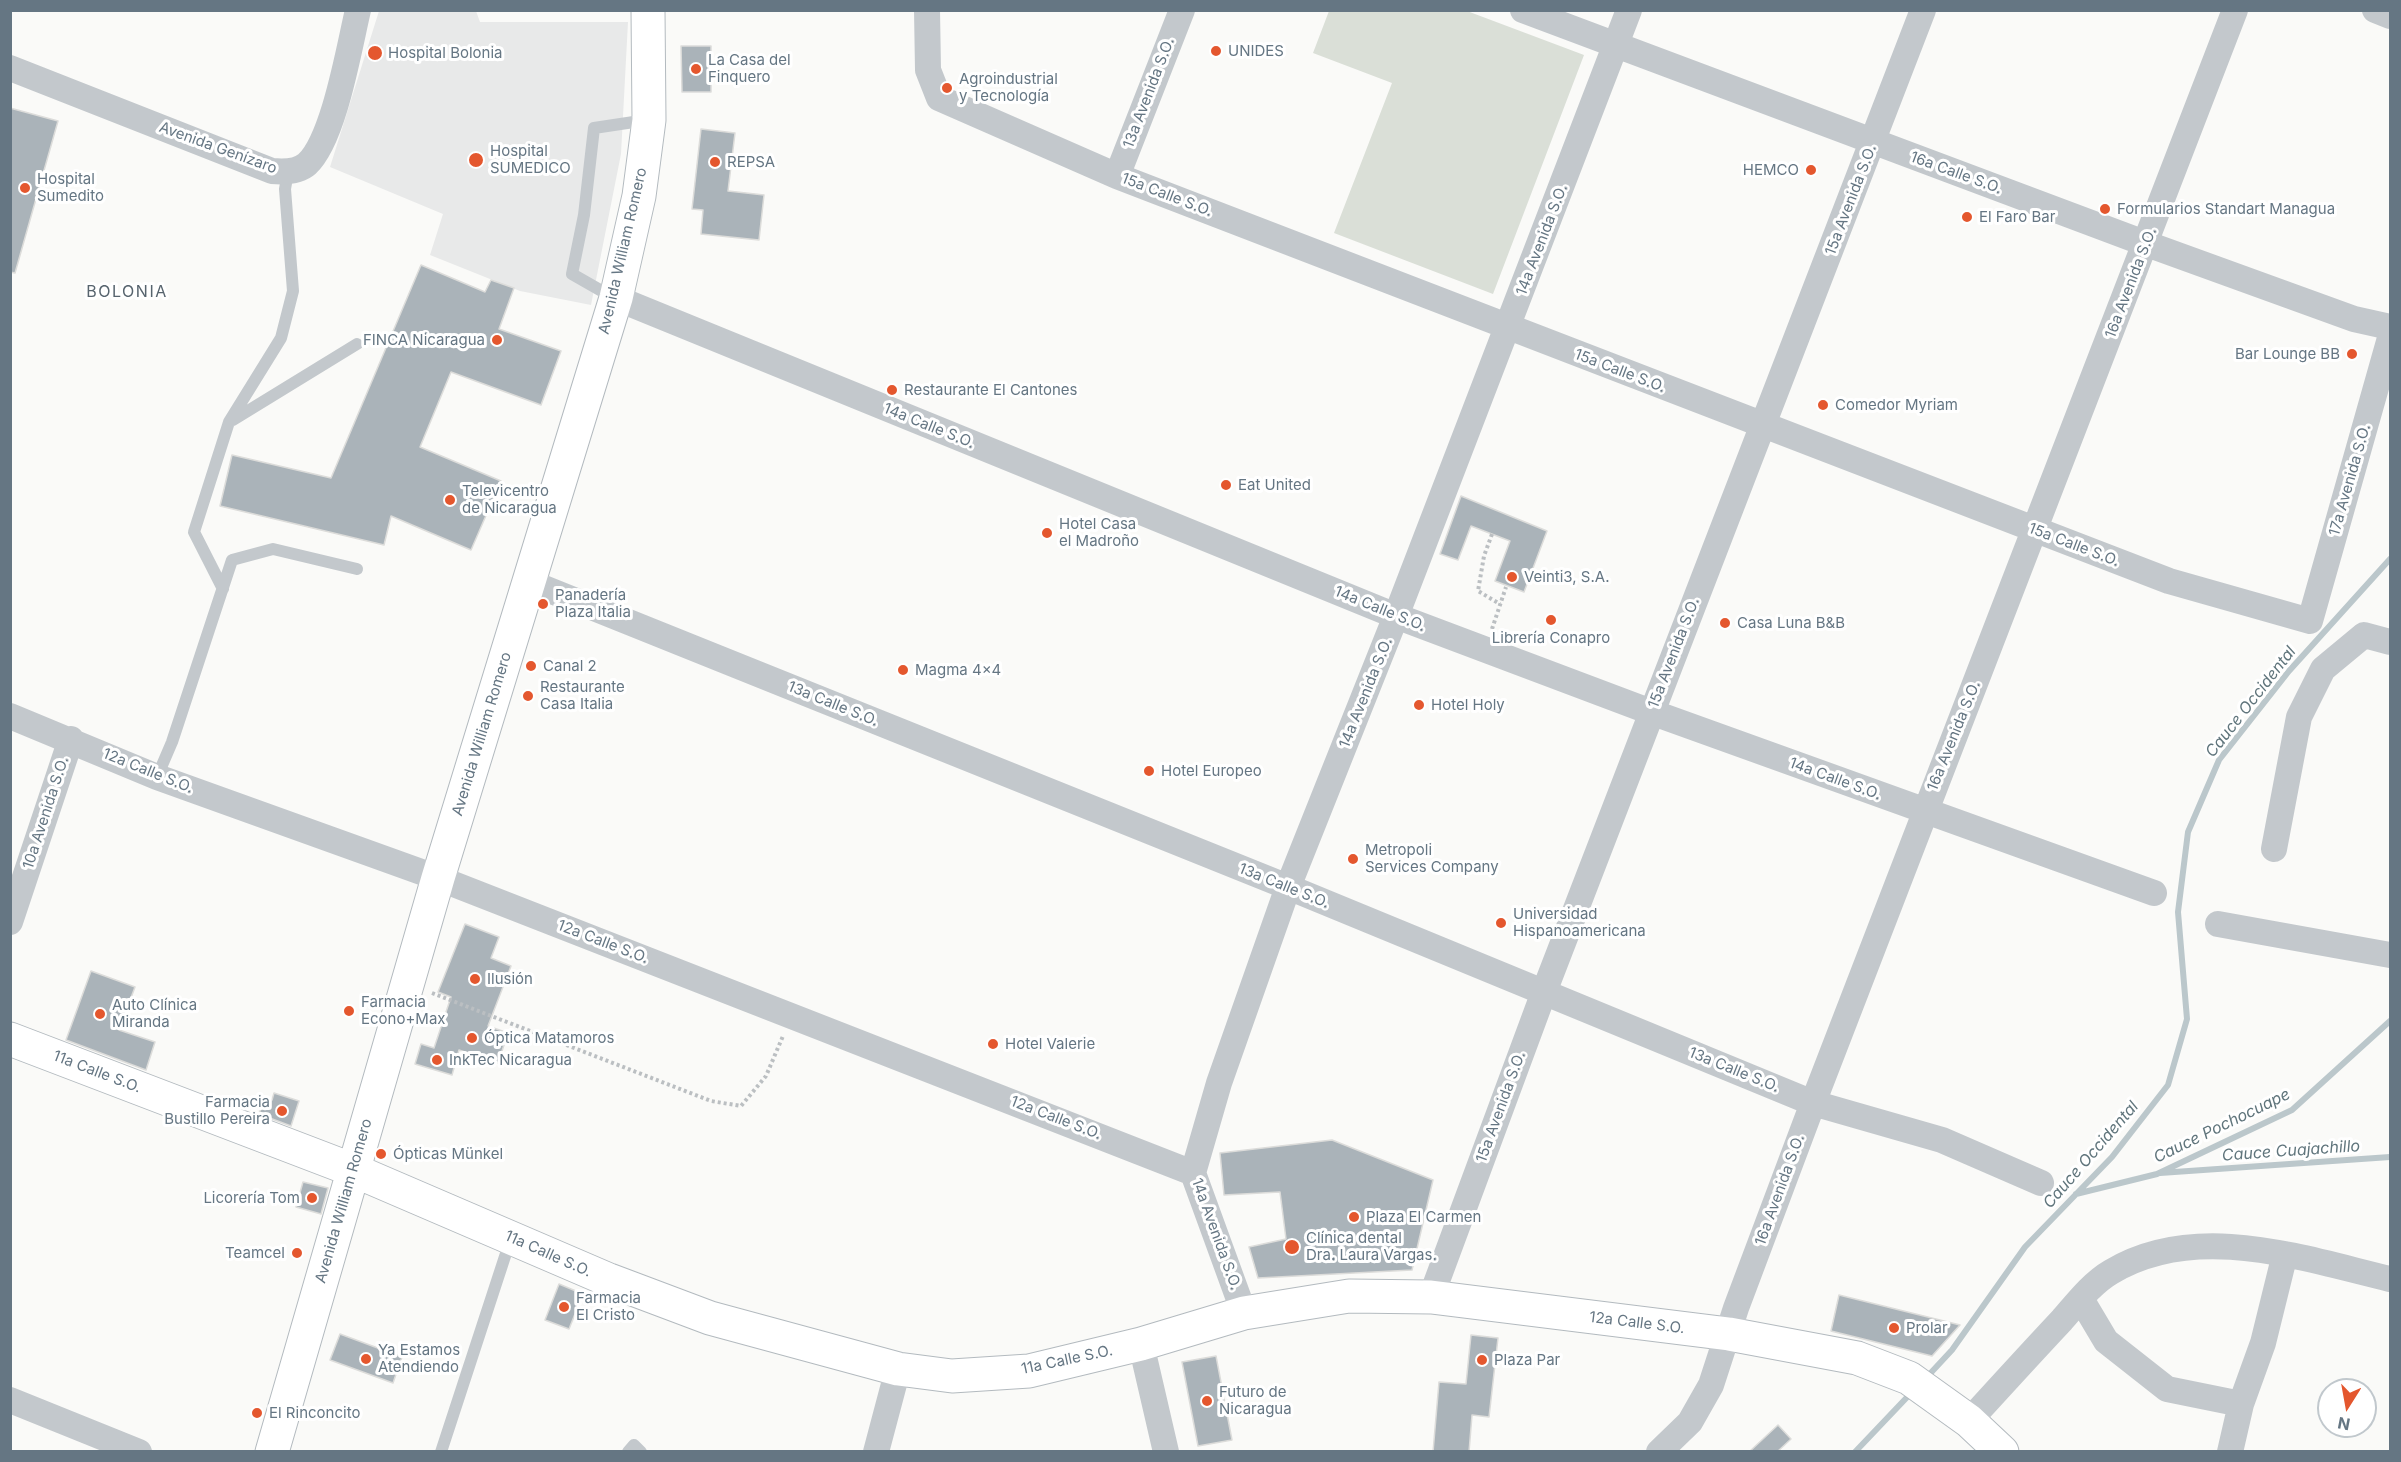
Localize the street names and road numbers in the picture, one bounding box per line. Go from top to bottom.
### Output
street label: 13a Avenida S.O. [1120,35,1178,151]
street label: Avenida Genízaro [157,118,279,178]
street label: 15a Avenida S.O. [1822,142,1880,258]
street label: 16a Calle S.O. [1908,148,2004,198]
street label: Avenida William Romero [595,166,651,336]
street label: 15a Calle S.O. [1119,169,1215,221]
street label: 14a Avenida S.O. [1513,182,1571,298]
street label: 16a Avenida S.O. [2102,225,2160,341]
street label: 15a Calle S.O. [1572,345,1668,397]
street label: 14a Calle S.O. [881,400,977,452]
street label: 17a Avenida S.O. [2325,422,2375,538]
street label: 15a Calle S.O. [2026,519,2122,571]
street label: 14a Calle S.O. [1332,583,1428,635]
street label: 15a Avenida S.O. [1645,595,1703,711]
street label: 14a Avenida S.O. [1336,635,1396,751]
street label: Avenida William Romero [448,650,516,818]
street label: 13a Calle S.O. [785,678,881,730]
street label: 16a Avenida S.O. [1924,678,1984,794]
street label: 12a Calle S.O. [100,745,196,797]
street label: 14a Calle S.O. [1787,754,1883,804]
street label: 10a Avenida S.O. [19,755,73,871]
street label: 13a Calle S.O. [1236,860,1332,912]
street label: 12a Calle S.O. [555,916,651,968]
street label: 13a Calle S.O. [1686,1044,1782,1096]
street label: 11a Calle S.O. [50,1047,144,1097]
street label: 15a Avenida S.O. [1473,1049,1529,1165]
street label: 12a Calle S.O. [1008,1092,1104,1144]
street label: Avenida William Romero [312,1117,376,1285]
street label: 16a Avenida S.O. [1752,1132,1808,1248]
street label: 14a Avenida S.O. [1187,1176,1245,1292]
street label: 11a Calle S.O. [502,1227,594,1281]
street label: 12a Calle S.O. [1588,1308,1686,1338]
street label: 11a Calle S.O. [1020,1342,1114,1378]

